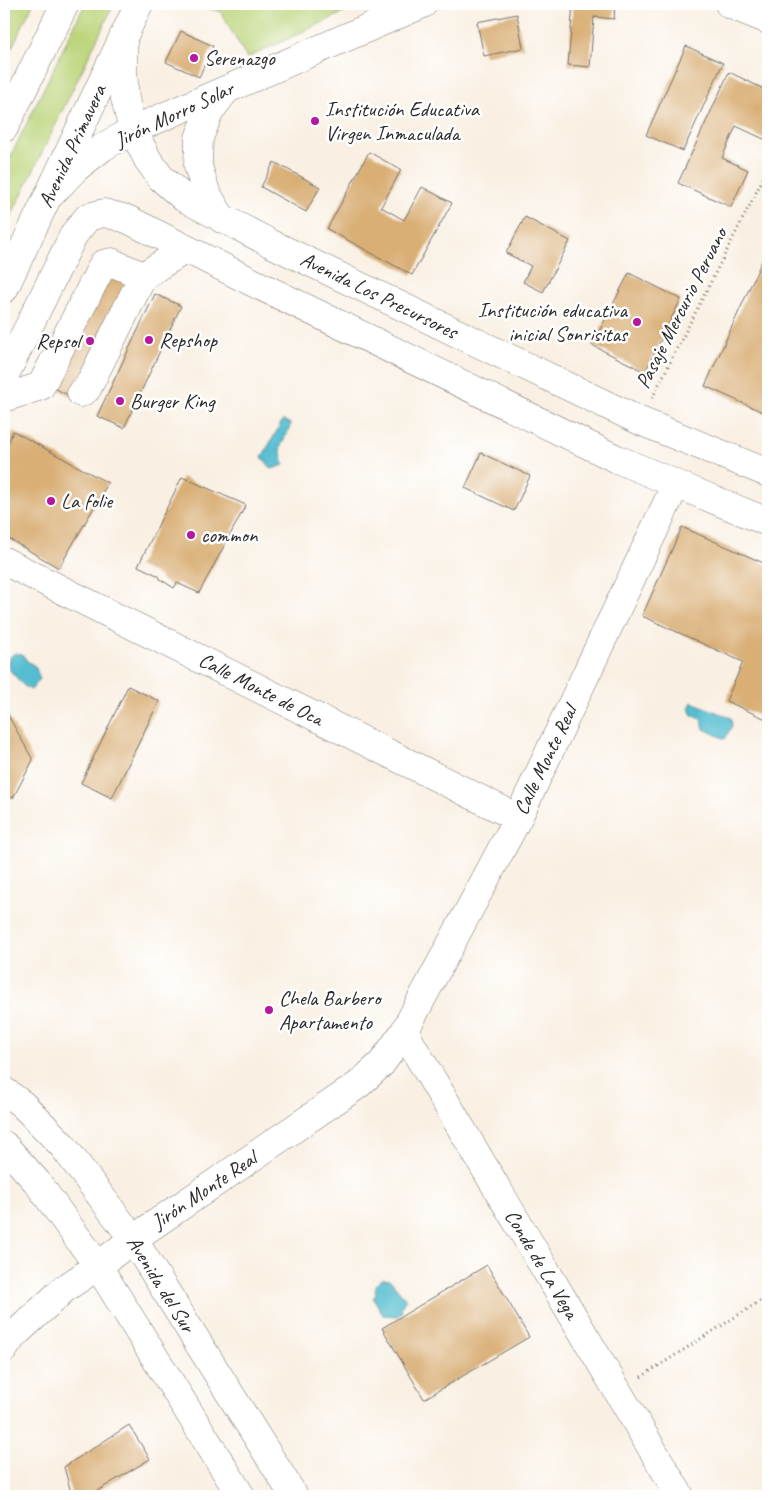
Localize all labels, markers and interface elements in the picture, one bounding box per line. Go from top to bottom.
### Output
place label: Serenazgo [204,45,276,71]
marker: Serenazgo [188,52,200,64]
street label: Jirón Morro Solar [110,75,239,153]
street label: Avenida Primavera [32,79,113,212]
place label: Institución Educativa Virgen Inmaculada [325,96,481,146]
marker: Institución Educativa Virgen Inmaculada [309,115,321,127]
street label: Pasaje Mercurio Peruano [629,221,734,393]
street label: Avenida Los Precursores [296,246,463,345]
place label: Institución educativa inicial Sonrisitas [478,297,629,347]
marker: Institución educativa inicial Sonrisitas [631,316,643,328]
place label: Repshop [159,327,218,353]
place label: Repsol [36,328,83,354]
marker: Repshop [143,334,155,346]
marker: Repsol [84,335,96,347]
place label: Burger King [130,388,216,414]
marker: Burger King [114,395,126,407]
place label: La folie [61,488,114,514]
marker: La folie [45,495,57,507]
place label: common [201,522,258,548]
marker: common [185,529,197,541]
street label: Calle Monte de Oca [195,647,330,733]
street label: Calle Monte Real [507,698,584,819]
place label: Chela Barbero Apartamento [279,985,383,1035]
marker: Chela Barbero Apartamento [263,1004,275,1016]
street label: Jirón Monte Real [146,1143,264,1235]
street label: Conde de La Vega [499,1205,586,1325]
street label: Avenida del Sur [121,1231,202,1338]

